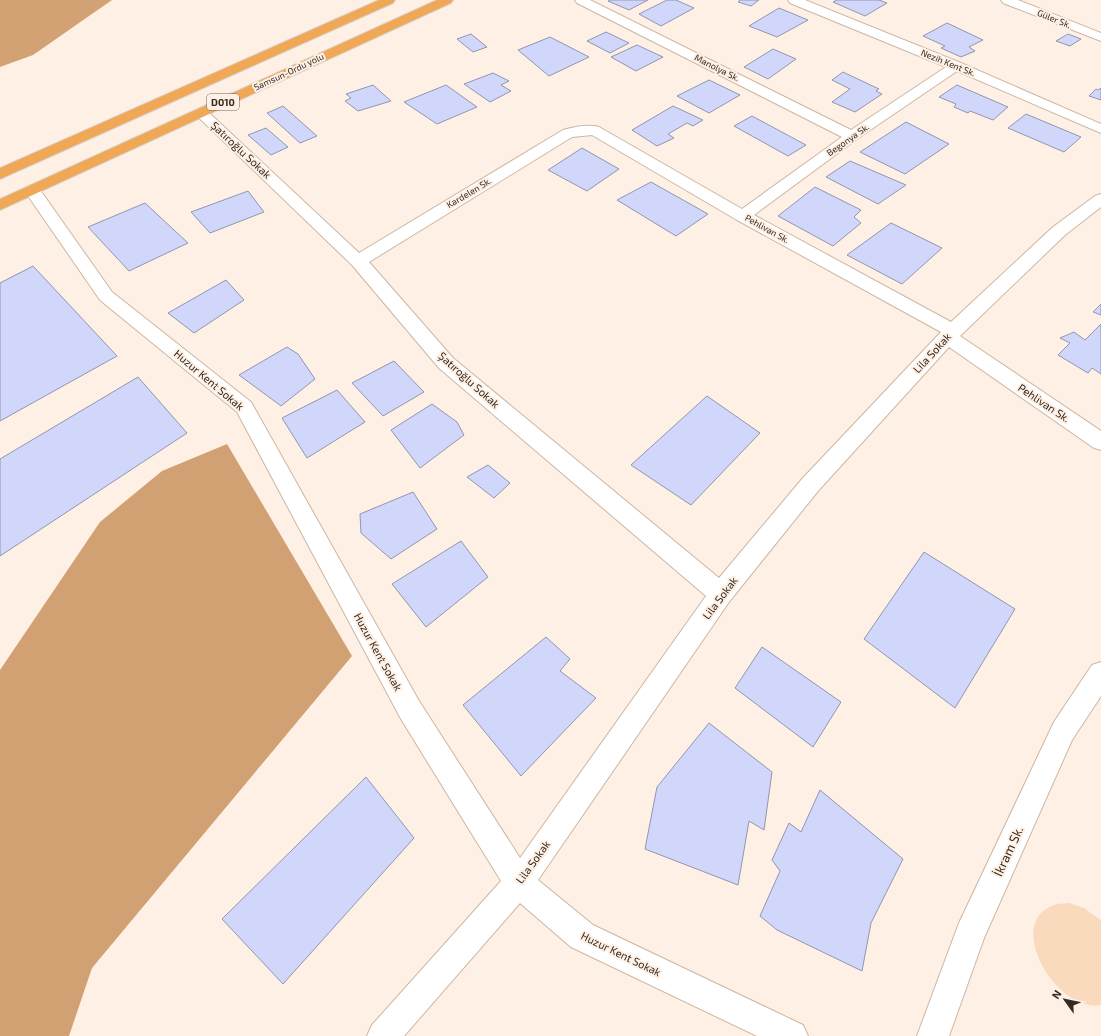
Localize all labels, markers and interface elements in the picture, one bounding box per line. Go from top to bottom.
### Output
street label: Güler Sk. [1036,7,1073,30]
street label: Nezih Kent Sk. [919,47,977,78]
street label: Samsun-Ordu yolu [252,50,326,93]
street label: Manolya Sk. [693,52,742,84]
road number: D010 [207,94,239,110]
street label: Şatıroğlu Sokak [207,118,274,183]
street label: Begonya Sk. [824,121,871,158]
street label: Kardelen Sk. [444,175,493,210]
street label: Pehlivan Sk. [743,212,791,245]
street label: Lila Sokak [910,330,954,375]
street label: Huzur Kent Sokak [172,347,247,413]
street label: Şatıroğlu Sokak [435,349,503,412]
street label: Pehlivan Sk. [1016,381,1073,425]
street label: Lila Sokak [699,574,740,621]
street label: Huzur Kent Sokak [352,611,405,693]
street label: İkram Sk. [989,823,1027,879]
street label: Lila Sokak [513,837,553,886]
street label: Huzur Kent Sokak [579,929,664,979]
north arrow [1045,980,1085,1020]
text: N [1049,987,1064,1001]

